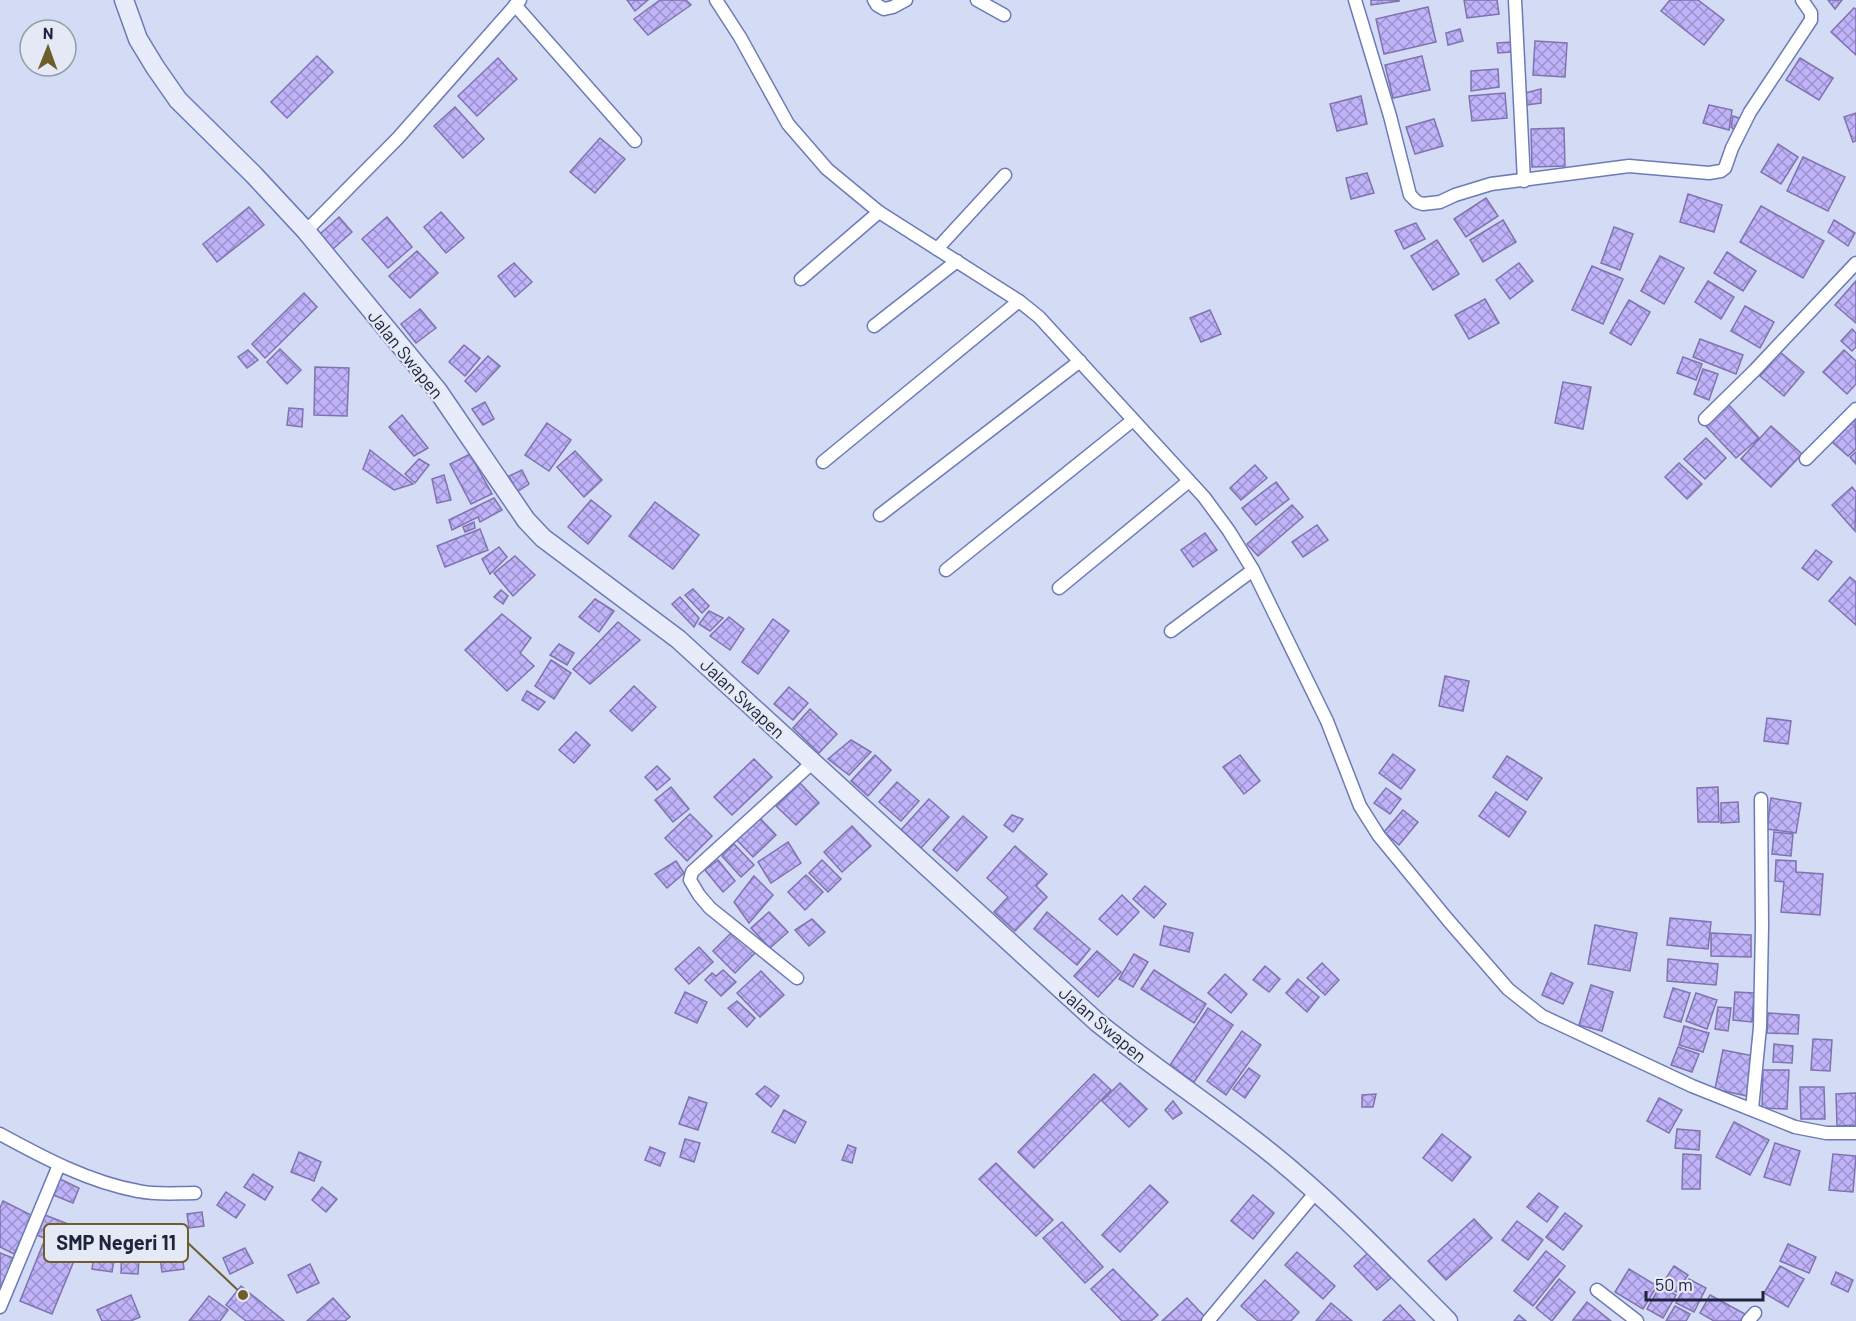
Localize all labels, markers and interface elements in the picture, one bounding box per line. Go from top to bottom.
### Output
north arrow [18,18,78,78]
text: N [43,23,54,42]
street label: Jalan Swapen [364,305,448,403]
street label: Jalan Swapen [696,653,790,743]
street label: Jalan Swapen [1055,981,1151,1067]
callout: SMP Negeri 11 [44,1224,188,1262]
text: SMP Negeri 11 [56,1230,176,1254]
scale bar [1646,1264,1763,1302]
text: 50 m [1655,1273,1693,1295]

